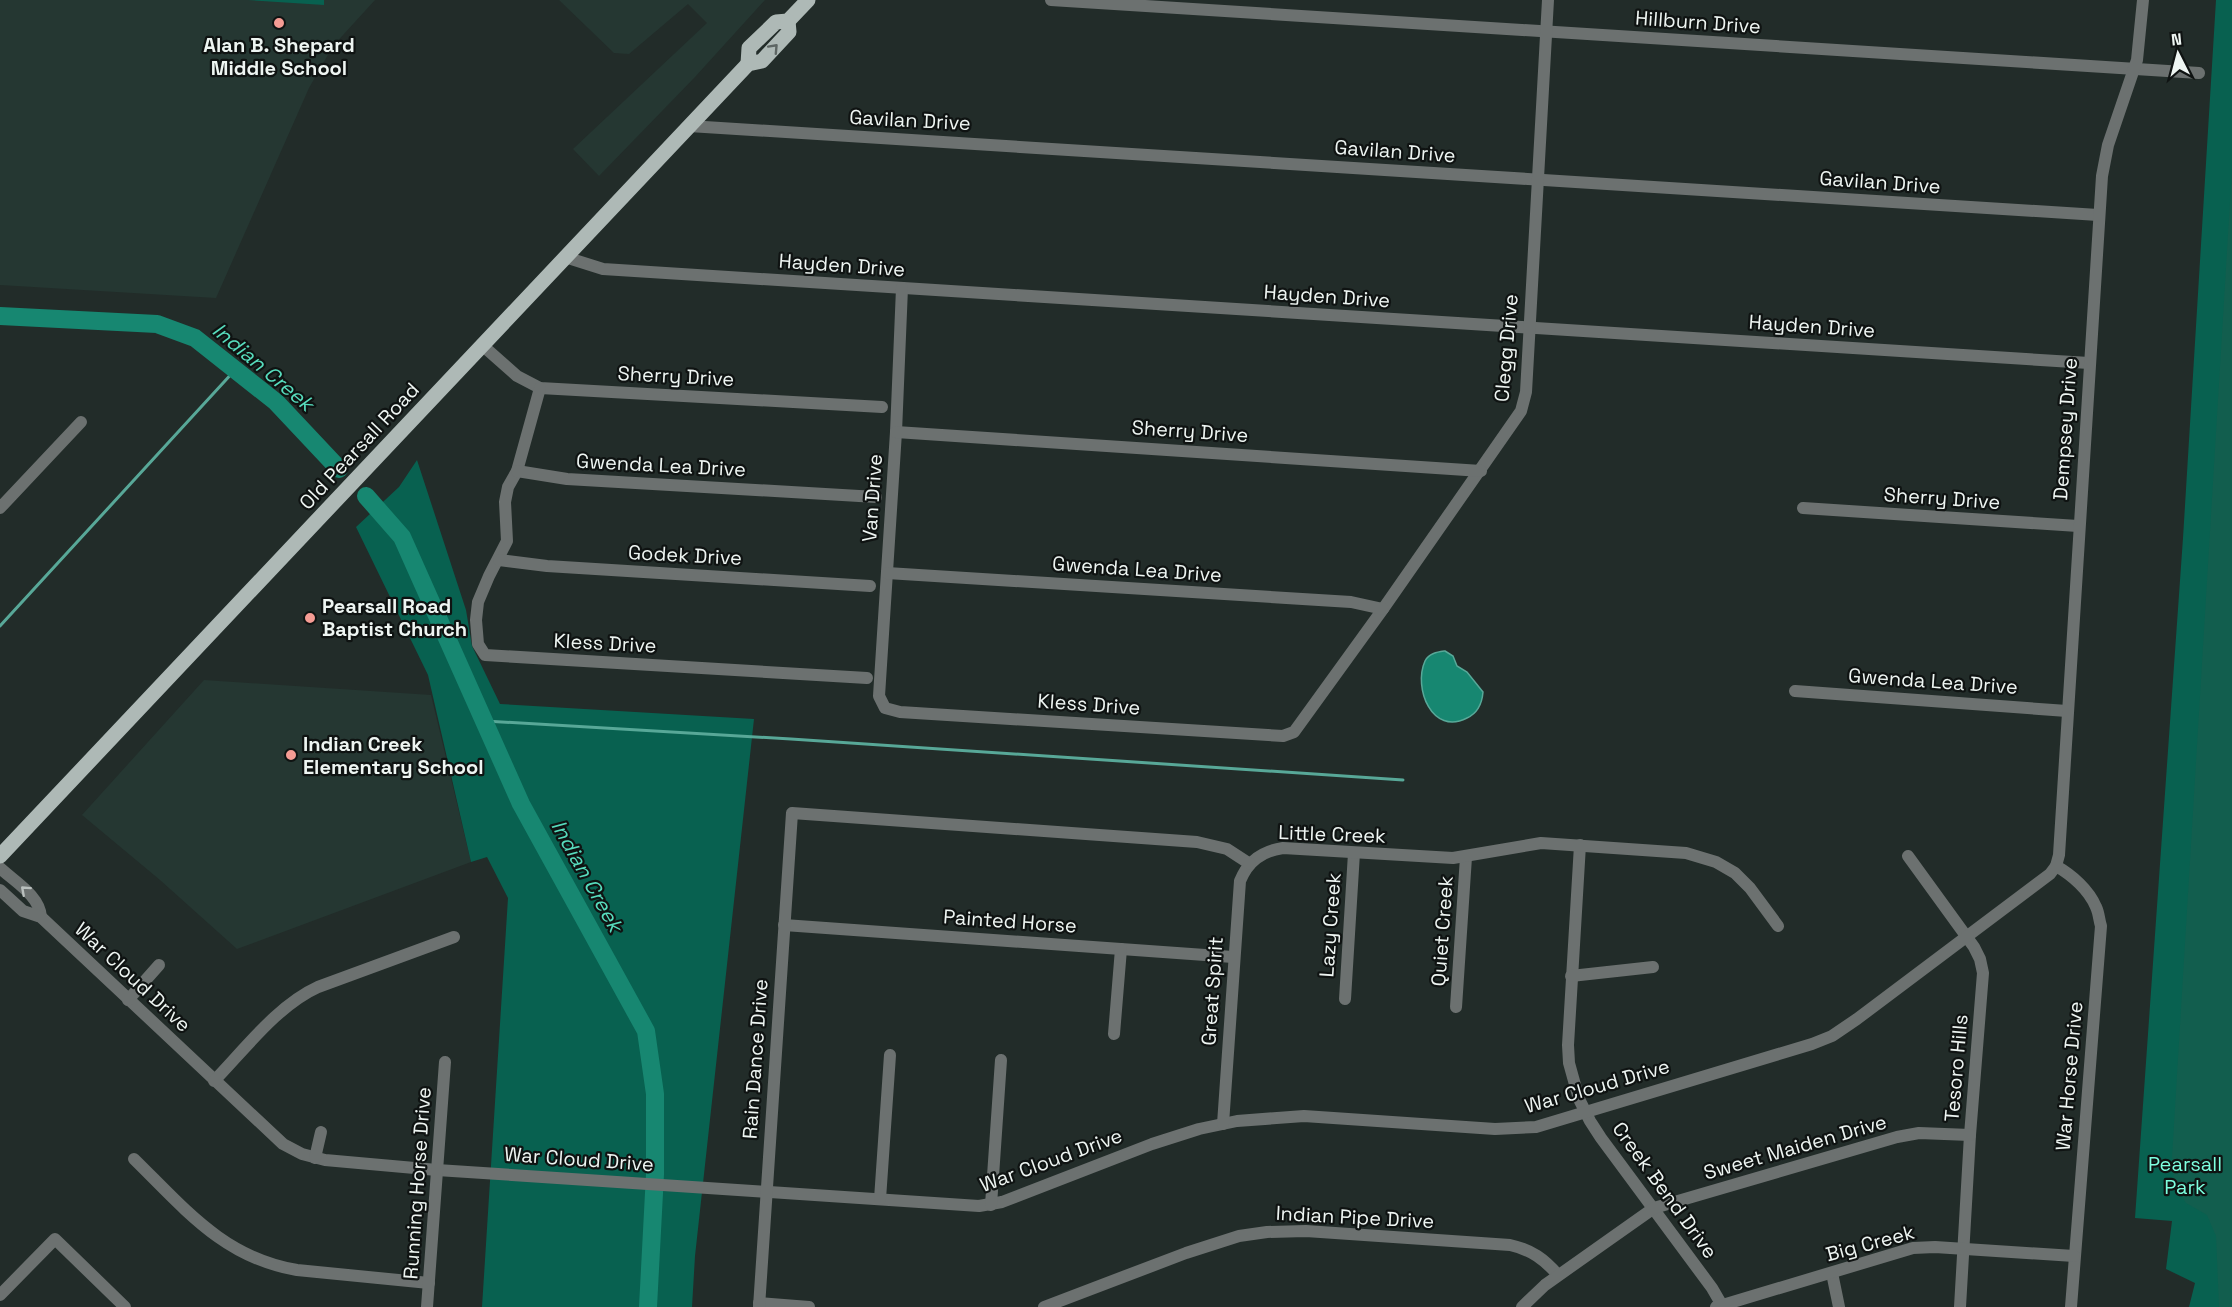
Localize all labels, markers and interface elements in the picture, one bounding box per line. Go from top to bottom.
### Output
street label: Hillburn Drive [1634,5,1762,39]
marker: Alan B. Shepard Middle School [272,16,286,30]
north arrow [2148,24,2208,84]
text: N [2170,29,2183,51]
place label: Alan B. Shepard Middle School [203,32,355,81]
one-way arrow [767,44,778,55]
street label: Gavilan Drive [849,104,971,136]
street label: Gavilan Drive [1333,134,1457,168]
street label: Gavilan Drive [1818,165,1942,199]
street label: Hayden Drive [778,248,906,282]
street label: Hayden Drive [1263,279,1391,313]
street label: Clegg Drive [1488,293,1524,403]
street label: Hayden Drive [1748,309,1876,343]
water label: Indian Creek [207,316,322,419]
street label: Dempsey Drive [2047,357,2083,501]
street label: Sherry Drive [617,360,735,392]
street label: Old Pearsall Road [293,377,425,515]
street label: Sherry Drive [1131,414,1249,448]
street label: Gwenda Lea Drive [575,448,747,482]
street label: Van Drive [856,453,888,543]
street label: Sherry Drive [1883,481,2001,515]
street label: Godek Drive [627,539,743,571]
street label: Gwenda Lea Drive [1051,550,1223,588]
place label: Pearsall Road Baptist Church [322,593,467,642]
marker: Pearsall Road Baptist Church [303,611,317,625]
street label: Kless Drive [553,627,657,659]
street label: Gwenda Lea Drive [1847,662,2019,700]
street label: Kless Drive [1037,687,1141,721]
place label: Indian Creek Elementary School [303,731,484,780]
marker: Indian Creek Elementary School [284,748,298,762]
water label: Indian Creek [546,815,631,939]
street label: Little Creek [1278,819,1387,849]
street label: Lazy Creek [1313,872,1347,978]
street label: Quiet Creek [1425,875,1459,987]
one-way arrow [21,886,32,897]
street label: Painted Horse [942,903,1078,939]
street label: War Cloud Drive [69,916,197,1038]
street label: Great Spirit [1195,936,1229,1046]
street label: Rain Dance Drive [736,978,774,1140]
street label: War Horse Drive [2050,1000,2088,1152]
street label: Tesoro Hills [1938,1013,1974,1123]
street label: War Cloud Drive [1521,1053,1673,1119]
street label: Running Horse Drive [397,1086,437,1280]
street label: Sweet Maiden Drive [1700,1108,1890,1186]
street label: Creek Bend Drive [1607,1116,1723,1264]
street label: War Cloud Drive [976,1122,1126,1198]
street label: War Cloud Drive [503,1141,655,1177]
park label: Pearsall Park [2148,1151,2222,1200]
street label: Indian Pipe Drive [1275,1200,1435,1234]
street label: Big Creek [1823,1219,1917,1267]

